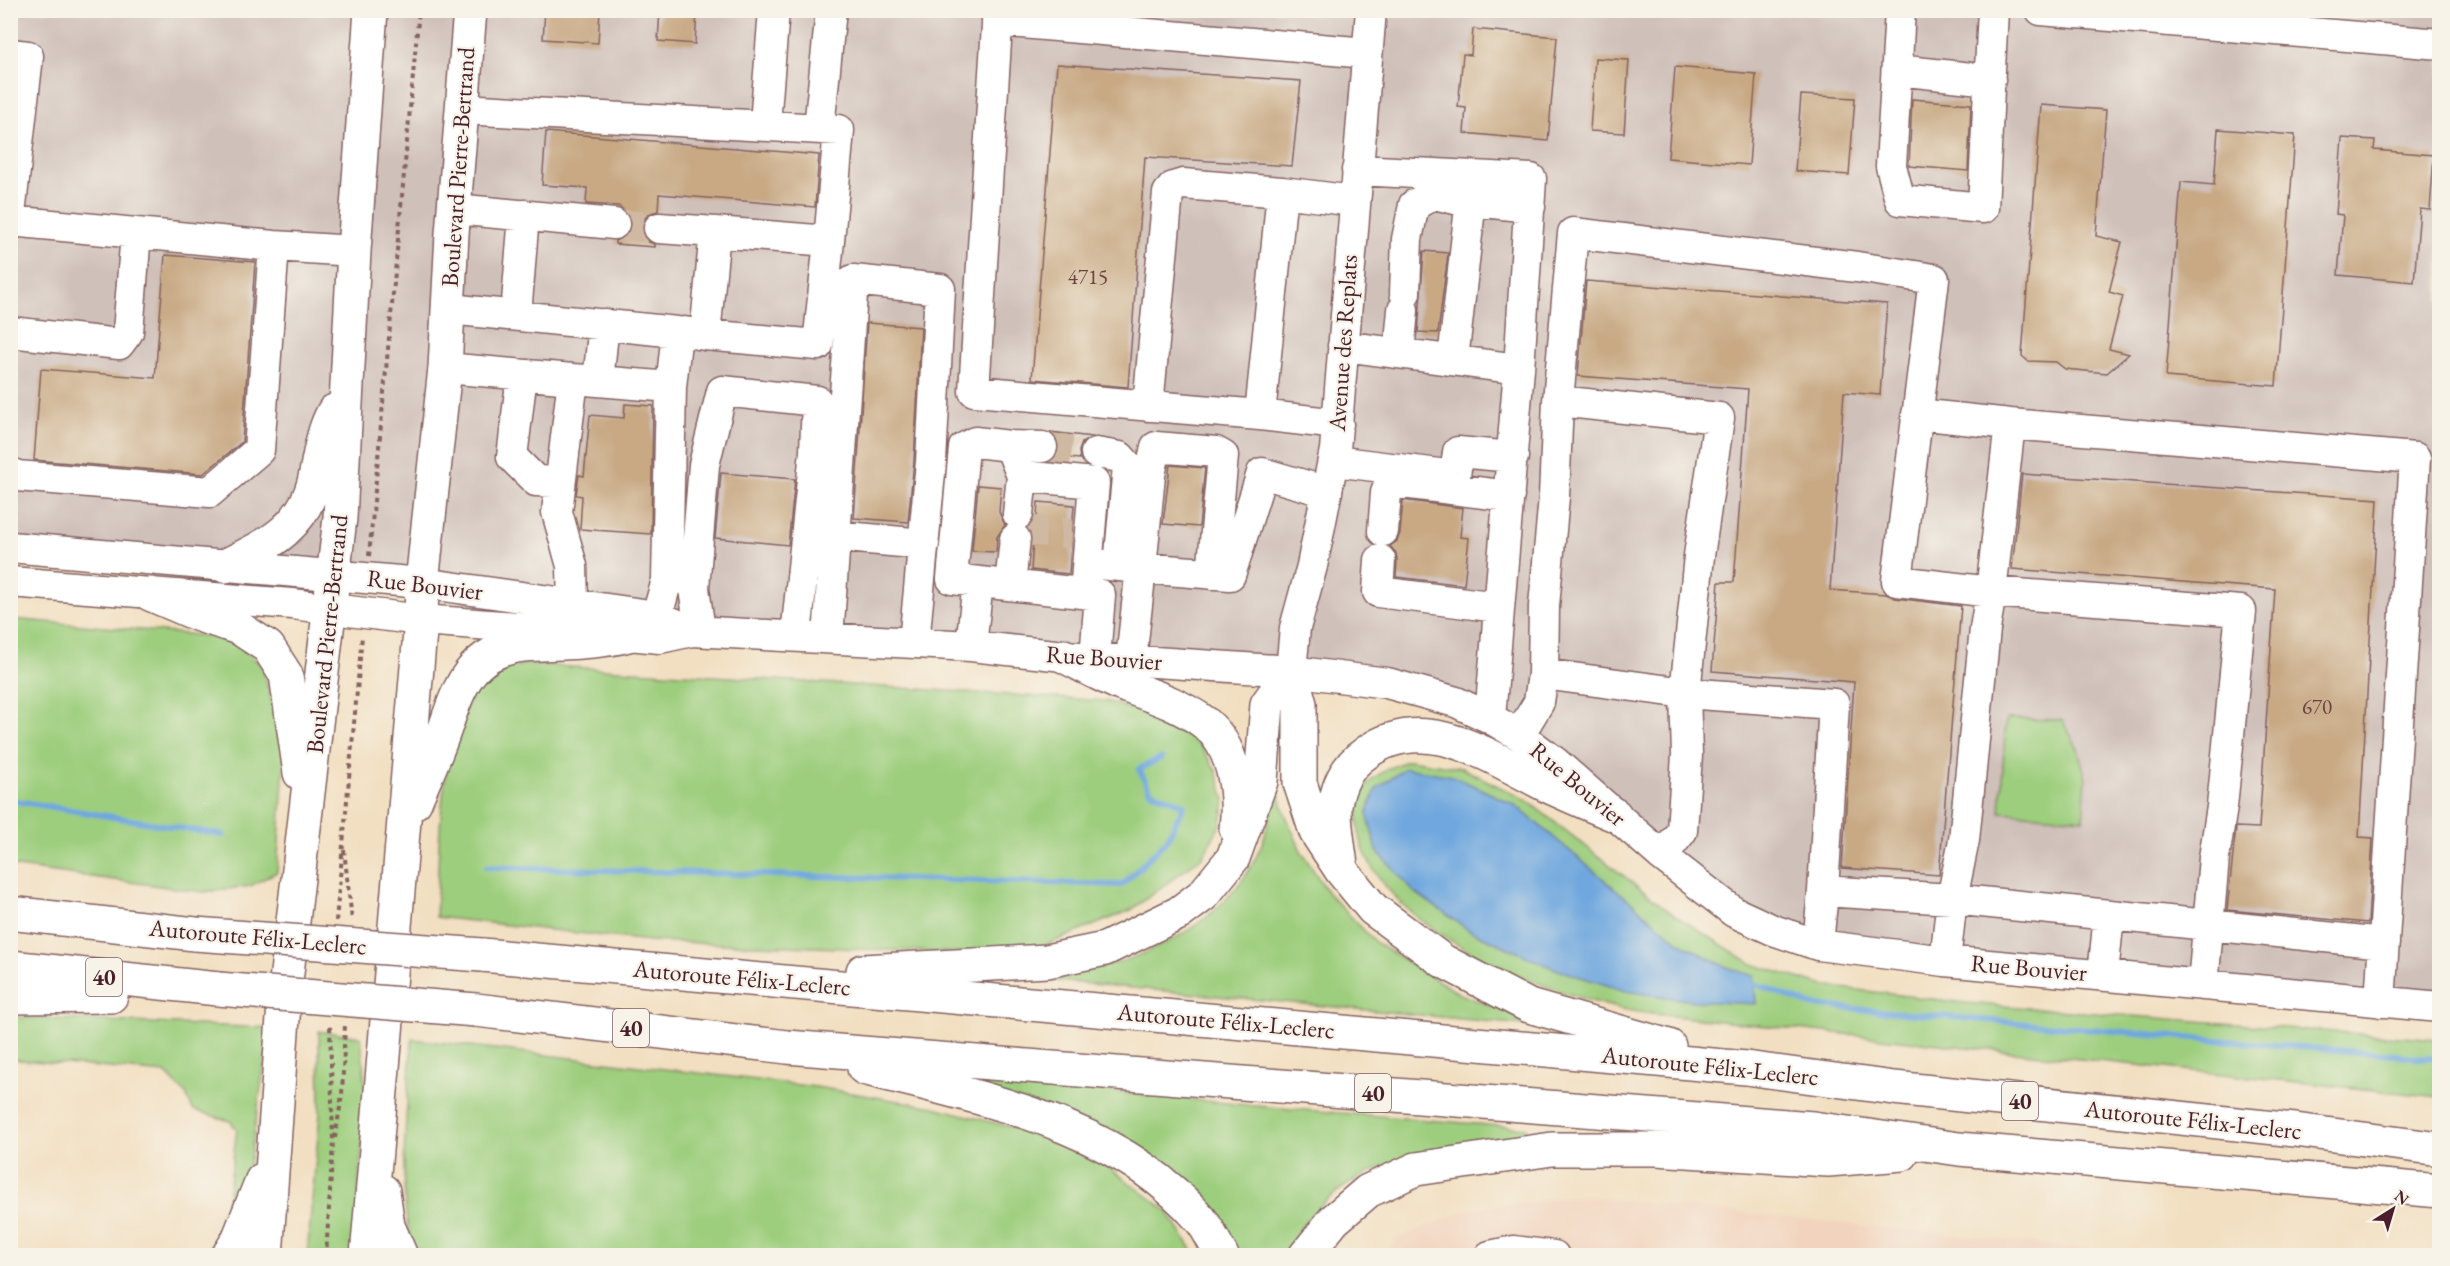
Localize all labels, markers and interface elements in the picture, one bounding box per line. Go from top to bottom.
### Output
street label: Boulevard Pierre-Bertrand [434,45,481,288]
street label: Avenue des Replats [1321,254,1364,433]
house number: 4715 [1068,263,1108,290]
street label: Boulevard Pierre-Bertrand [299,512,355,755]
street label: Rue Bouvier [365,562,485,607]
street label: Rue Bouvier [1045,638,1163,677]
house number: 670 [2302,693,2332,720]
street label: Rue Bouvier [1524,734,1633,833]
street label: Autoroute Félix-Leclerc [147,911,368,961]
street label: Rue Bouvier [1970,947,2088,988]
street label: Autoroute Félix-Leclerc [631,952,852,1002]
road number: 40 [86,958,122,996]
street label: Autoroute Félix-Leclerc [1115,995,1336,1045]
road number: 40 [613,1009,649,1047]
street label: Autoroute Félix-Leclerc [1599,1039,1820,1092]
road number: 40 [1355,1074,1391,1112]
road number: 40 [2002,1082,2038,1120]
street label: Autoroute Félix-Leclerc [2082,1093,2303,1146]
north arrow [2363,1179,2423,1239]
text: N [2390,1185,2413,1210]

